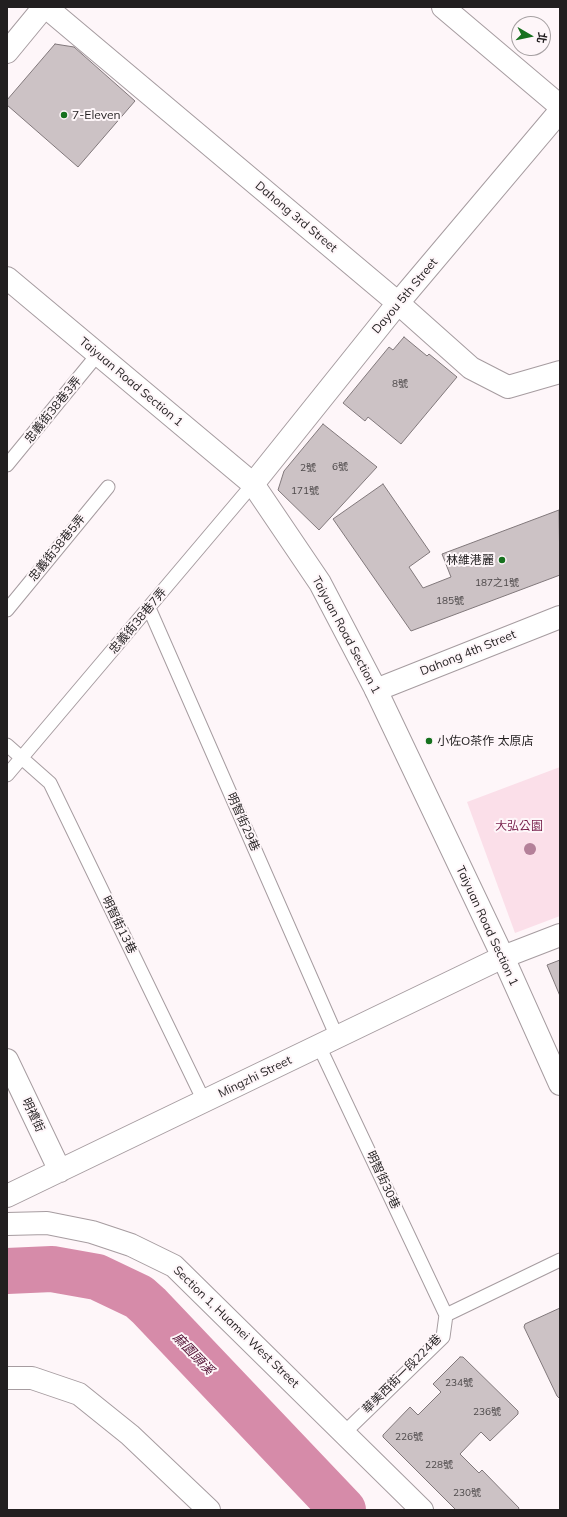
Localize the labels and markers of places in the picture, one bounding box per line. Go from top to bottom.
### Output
place label: 7-Eleven [72,108,121,122]
marker: 7-Eleven [59,110,69,120]
place label: 林維港麗 [446,553,494,567]
marker: 林維港麗 [497,555,507,565]
place label: 小佐O茶作 太原店 [437,734,533,748]
marker: 小佐O茶作 太原店 [424,736,434,746]

